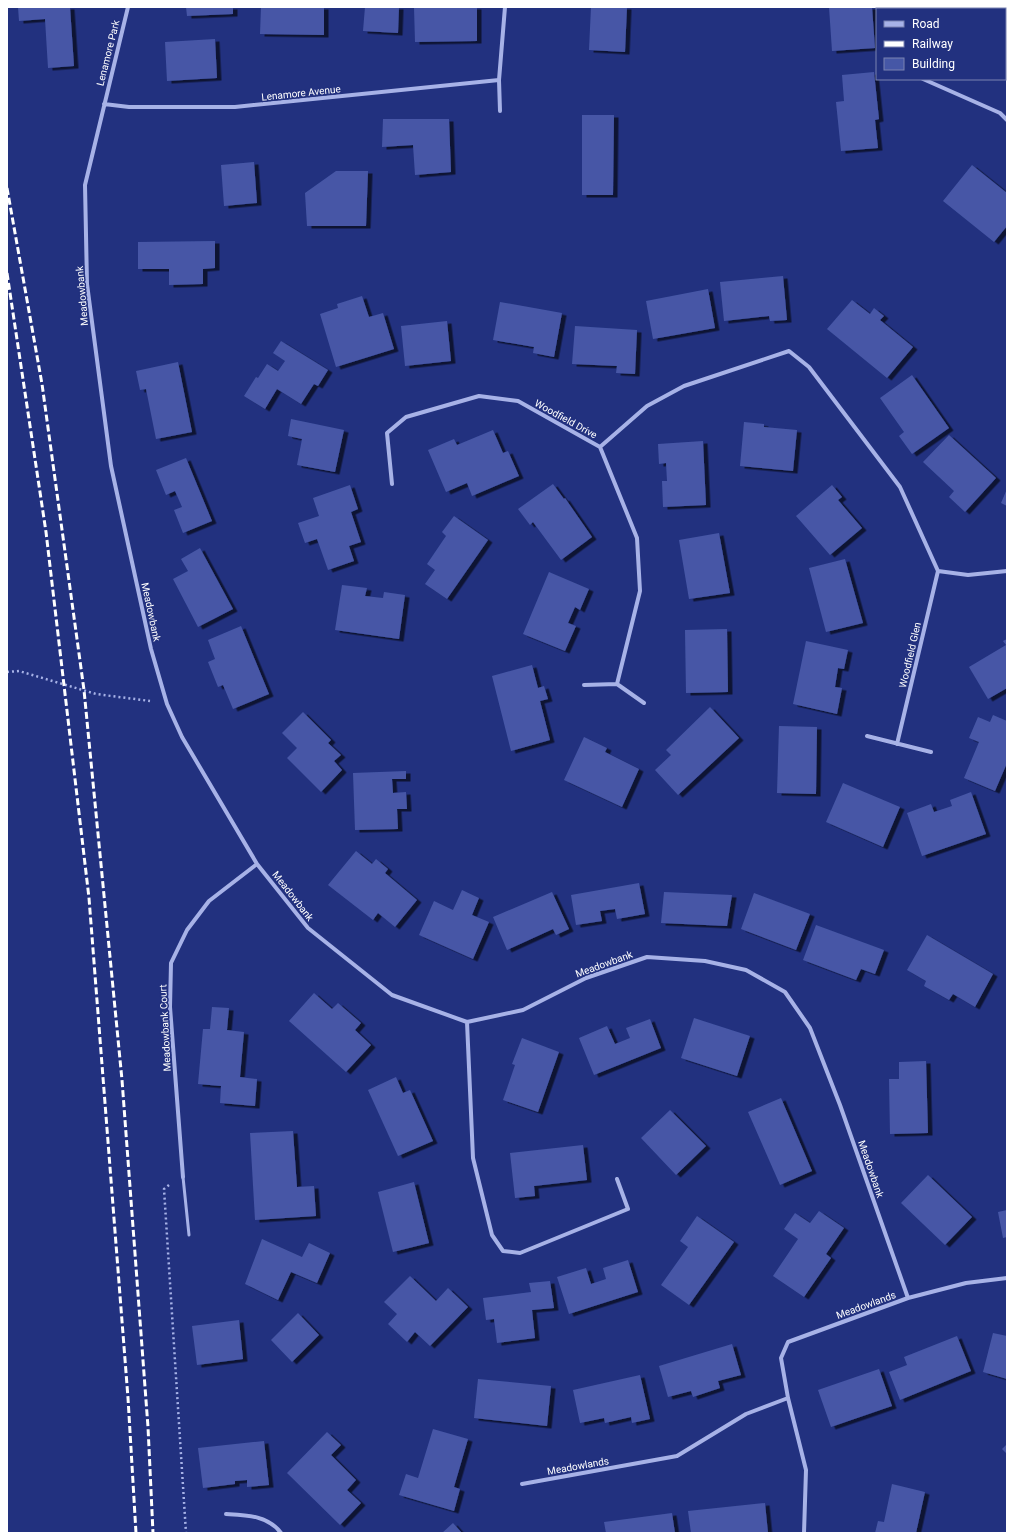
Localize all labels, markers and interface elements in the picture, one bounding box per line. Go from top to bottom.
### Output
legend [876,8,1006,80]
text: Road [912,17,940,31]
street label: Lenamore Park [95,18,122,87]
text: Railway [912,37,953,51]
text: Building [912,57,955,71]
street label: Lenamore Avenue [261,83,341,103]
street label: Meadowbank [74,265,90,326]
street label: Woodfield Drive [533,397,599,441]
street label: Meadowbank [139,582,163,643]
street label: Woodfield Glen [897,621,923,689]
street label: Meadowbank [270,869,316,924]
street label: Meadowbank [574,948,635,979]
street label: Meadowbank Court [157,984,173,1072]
street label: Meadowbank [856,1139,886,1200]
street label: Meadowlands [835,1289,897,1321]
street label: Meadowlands [546,1455,610,1477]

